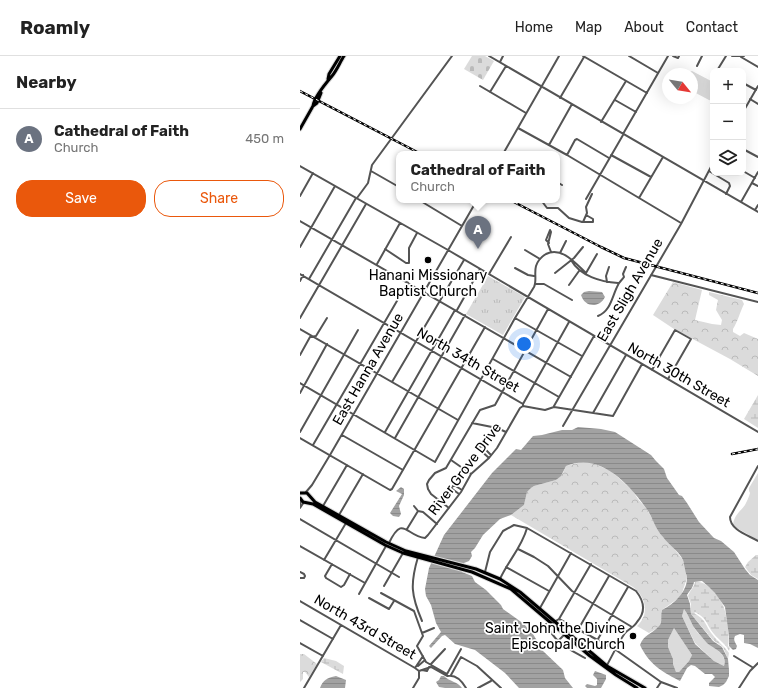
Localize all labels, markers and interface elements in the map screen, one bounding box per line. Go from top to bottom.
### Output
text: Roamly [20,16,90,39]
text: Home [515,19,553,36]
text: Map [575,19,602,36]
text: About [624,19,664,36]
text: Contact [686,19,738,36]
north arrow [662,68,698,104]
map controls [710,68,746,176]
button: + [710,68,746,104]
text: Nearby [16,72,77,92]
button: − [710,104,746,140]
text: Cathedral of Faith [54,122,189,140]
text: A [24,131,34,146]
text: 450 m [245,131,284,146]
text: Church [54,140,98,155]
button: layers [710,140,746,176]
popup [396,151,560,203]
text: Cathedral of Faith [411,161,545,179]
text: Church [411,179,455,194]
button: Save [16,180,146,217]
button: Share [154,180,284,217]
pin: A [465,216,491,249]
street label: East Sligh Avenue [593,235,667,345]
marker: Hanani Missionary Baptist Church [423,255,433,265]
place label: Hanani Missionary Baptist Church [369,267,488,300]
street label: East Hanna Avenue [329,310,407,428]
street label: North 34th Street [414,324,523,397]
your location [514,334,534,354]
street label: North 30th Street [625,339,734,412]
street label: River Grove Drive [425,419,505,519]
street label: North 43rd Street [311,591,420,663]
place label: Saint John the Divine Episcopal Church [485,620,625,653]
marker: Saint John the Divine Episcopal Church [628,631,638,641]

